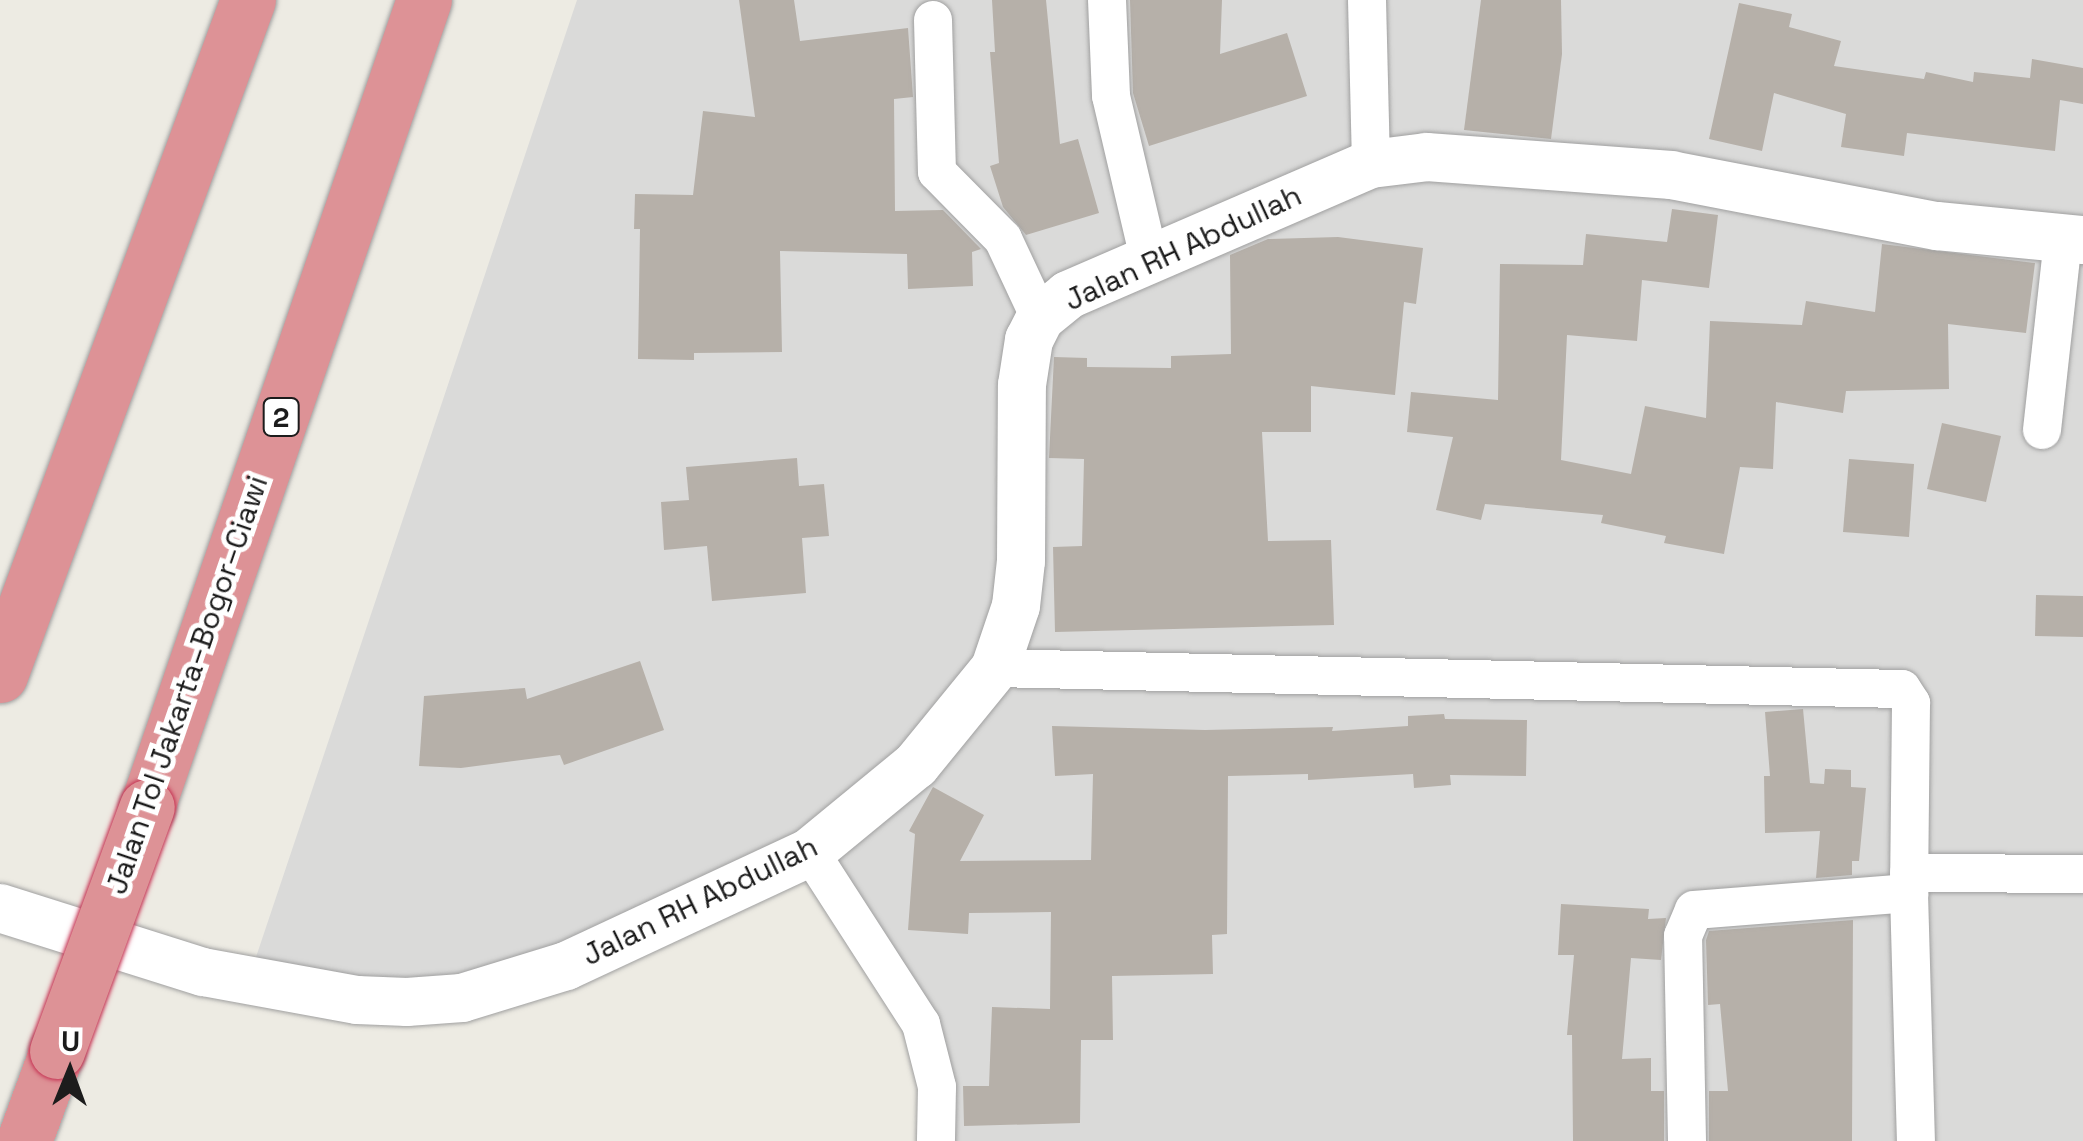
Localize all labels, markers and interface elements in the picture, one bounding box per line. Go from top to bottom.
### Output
street label: Jalan RH Abdullah [1059,177,1307,319]
road number: 2 [261,394,301,440]
street label: Jalan Tol Jakarta–Bogor–Ciawi [98,471,276,899]
street label: Jalan RH Abdullah [576,828,824,974]
north arrow [20,1021,120,1121]
text: U [61,1023,80,1059]

